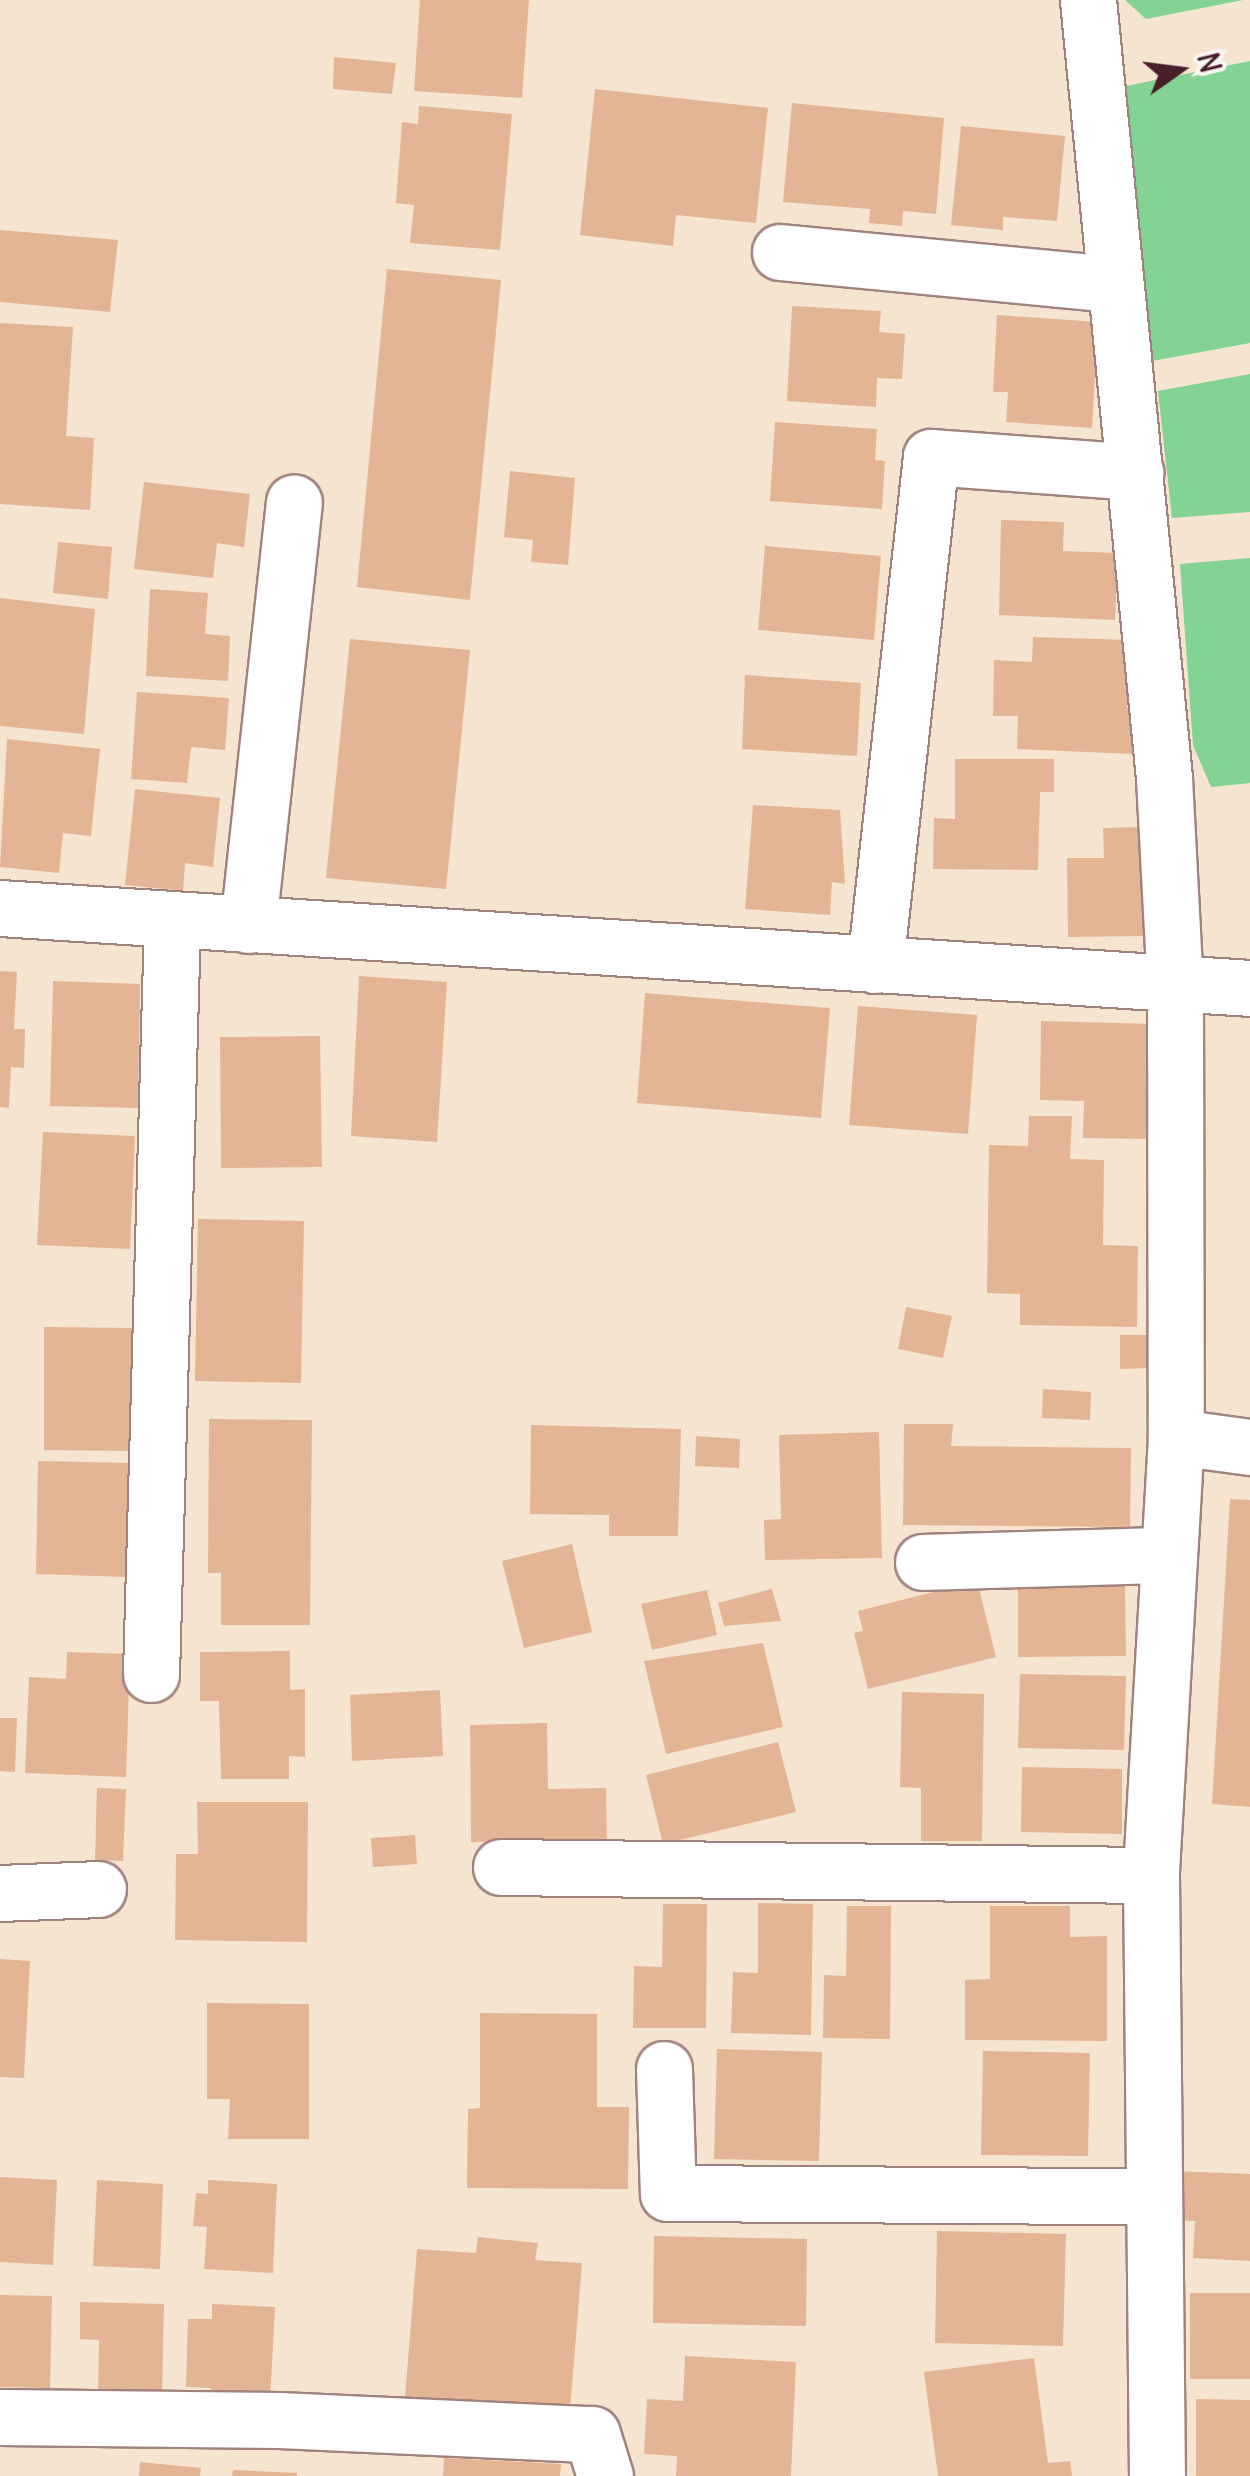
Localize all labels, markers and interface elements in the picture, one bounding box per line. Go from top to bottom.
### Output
north arrow [1130,20,1230,120]
text: N [1189,49,1229,76]

